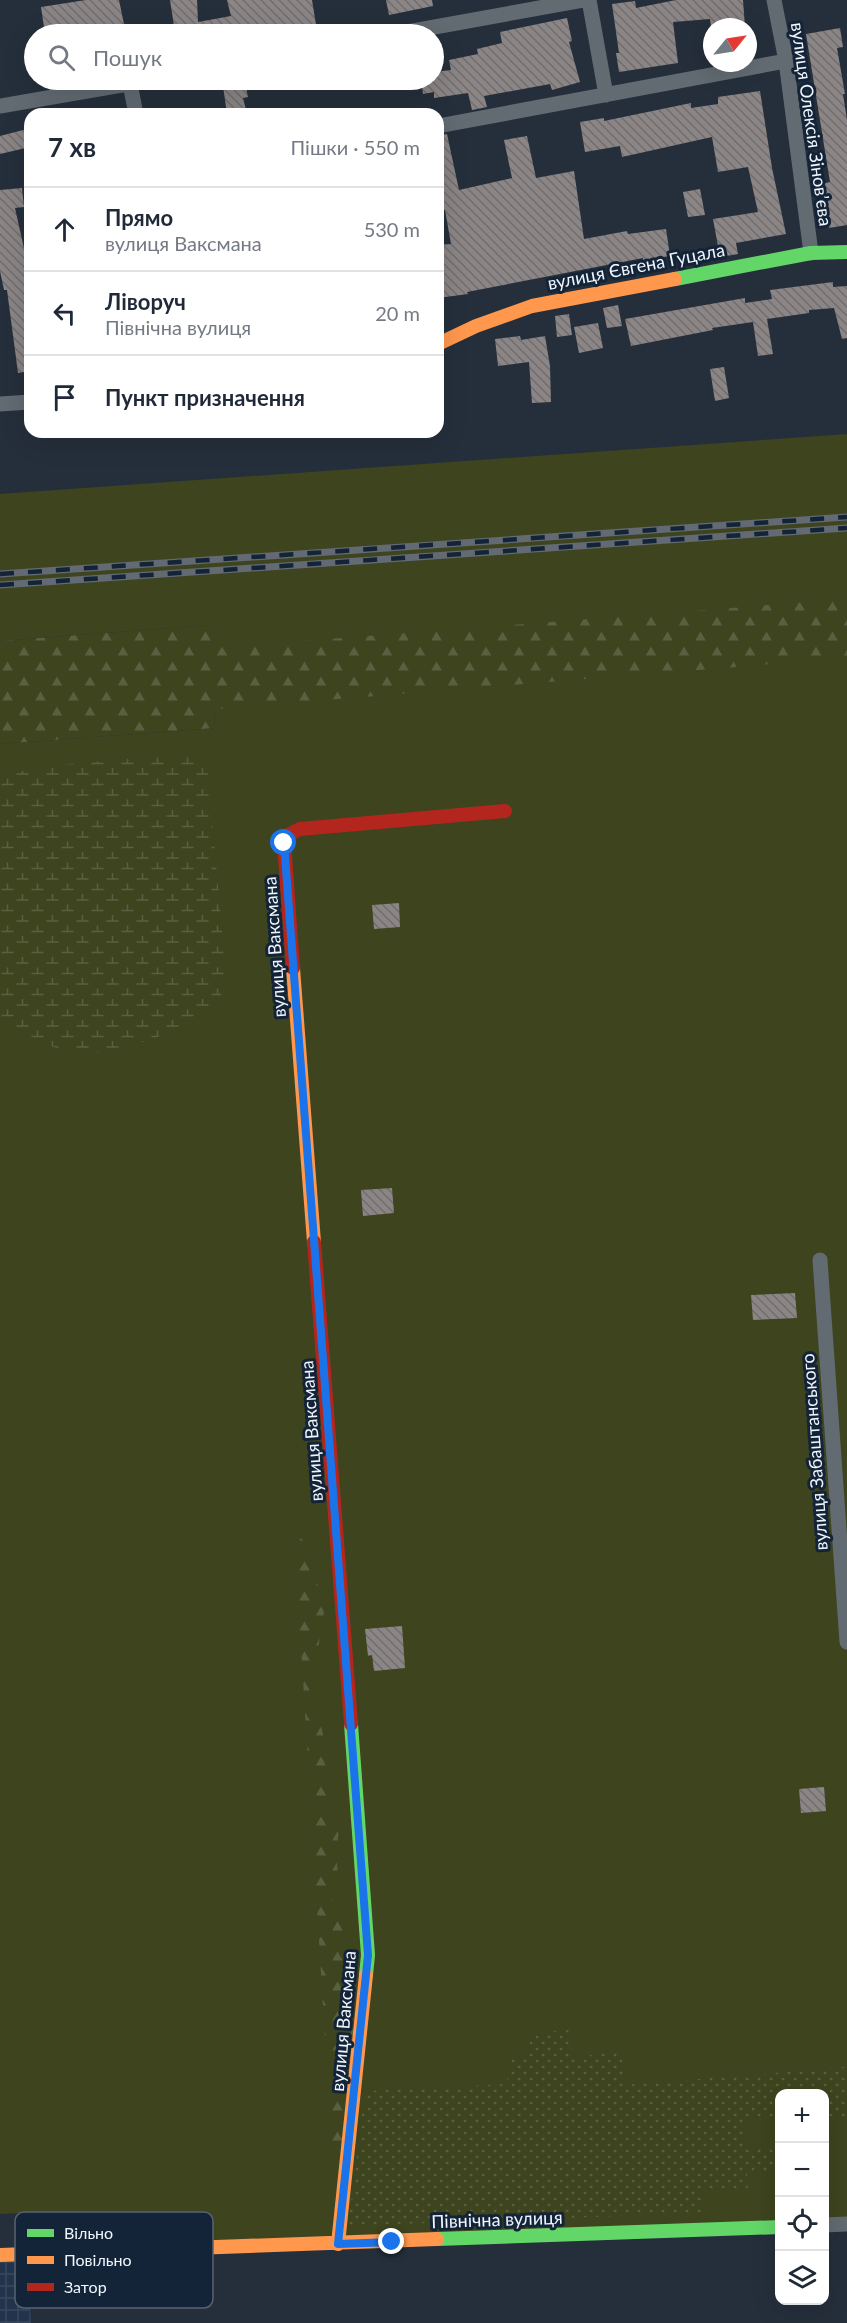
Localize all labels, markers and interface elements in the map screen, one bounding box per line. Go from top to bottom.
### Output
north arrow [703,18,757,72]
street label: вулиця Олексія Зіновʼєва [787,21,837,227]
search box [24,24,444,90]
icon: search [45,41,78,74]
text: Пошук [93,44,162,71]
text: 7 хв [48,131,96,163]
text: Пішки · 550 m [291,135,420,159]
text: Прямо [105,204,173,231]
icon: ahead [48,213,81,246]
text: 530 m [364,217,420,241]
text: вулиця Ваксмана [105,231,262,255]
street label: вулиця Євгена Гуцала [546,238,726,294]
text: Ліворуч [105,288,186,315]
icon: left [48,297,81,330]
text: 20 m [375,301,420,325]
text: Північна вулиця [105,315,251,339]
icon: arrive [48,381,81,414]
text: Пункт призначення [105,384,305,411]
route start [270,829,296,855]
street label: вулиця Ваксмана [258,876,290,1018]
street label: вулиця Забаштанського [796,1353,832,1551]
street label: вулиця Ваксмана [295,1360,327,1502]
street label: вулиця Ваксмана [326,1950,360,2092]
map controls [775,2089,829,2305]
button: + [775,2089,829,2143]
button: − [775,2143,829,2197]
button: locate [775,2197,829,2251]
street label: Північна вулиця [431,2206,563,2232]
legend [15,2212,213,2308]
text: Вільно [64,2223,113,2242]
route end [378,2228,404,2254]
text: Повільно [64,2250,131,2269]
button: layers [775,2251,829,2305]
text: Затор [64,2277,107,2296]

